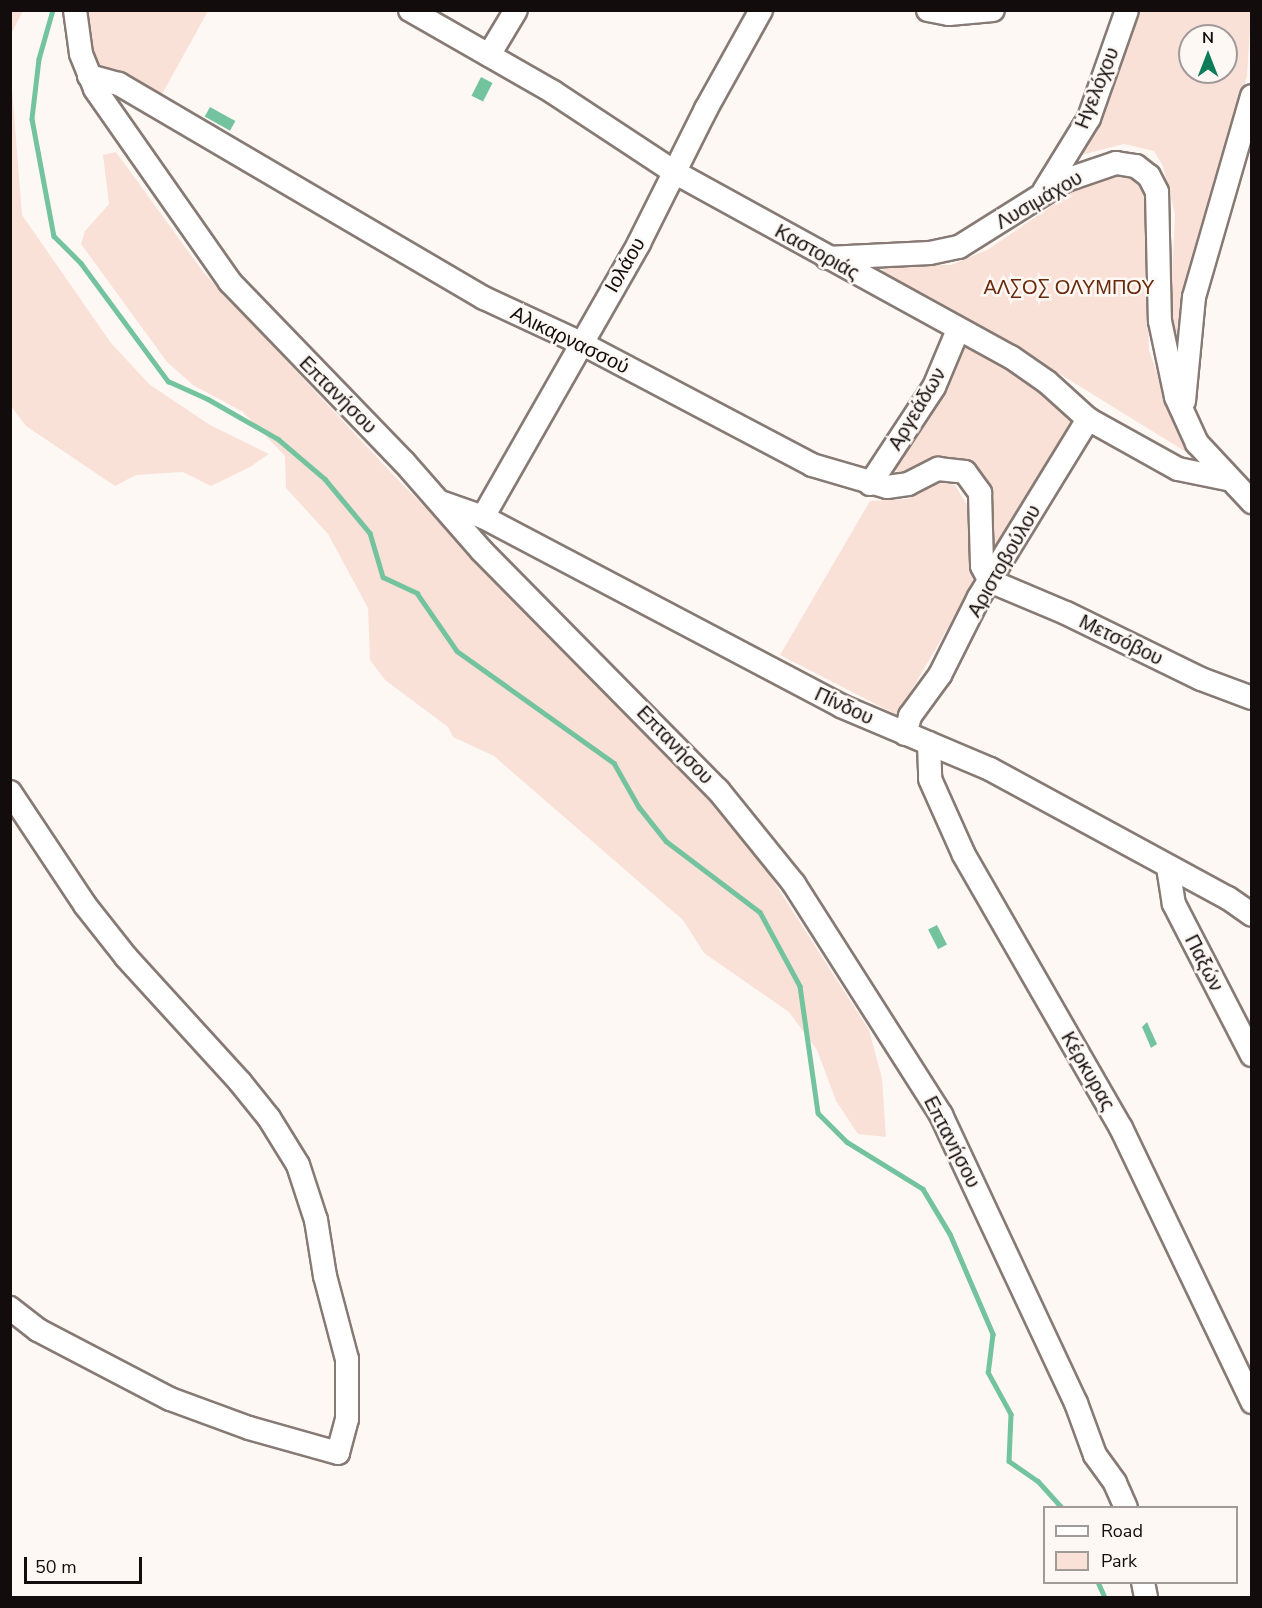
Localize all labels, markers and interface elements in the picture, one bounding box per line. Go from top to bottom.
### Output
north arrow [1178,24,1238,84]
text: N [1202,27,1214,49]
street label: Ηγελόχου [1070,44,1124,132]
street label: Λυσιμάχου [991,166,1087,234]
street label: Καστοριάς [771,219,863,285]
street label: Ιολάου [600,233,650,297]
park label: ΑΛΣΟΣ ΟΛΥΜΠΟΥ [983,275,1155,299]
street label: Αλικαρνασσού [507,301,633,379]
street label: Επτανήσου [294,351,382,439]
street label: Αργεάδων [883,363,951,455]
street label: Αριστοβούλου [962,501,1046,621]
street label: Μετσόβου [1075,609,1167,671]
street label: Πίνδου [811,682,877,730]
street label: Επτανήσου [632,701,718,789]
street label: Παξών [1180,931,1228,995]
street label: Κέρκυρας [1056,1027,1120,1115]
street label: Επτανήσου [919,1092,985,1192]
legend [1043,1506,1238,1584]
text: Road [1101,1519,1143,1543]
scale bar [27,1545,146,1583]
text: Park [1101,1549,1137,1573]
text: 50 m [35,1555,77,1579]

